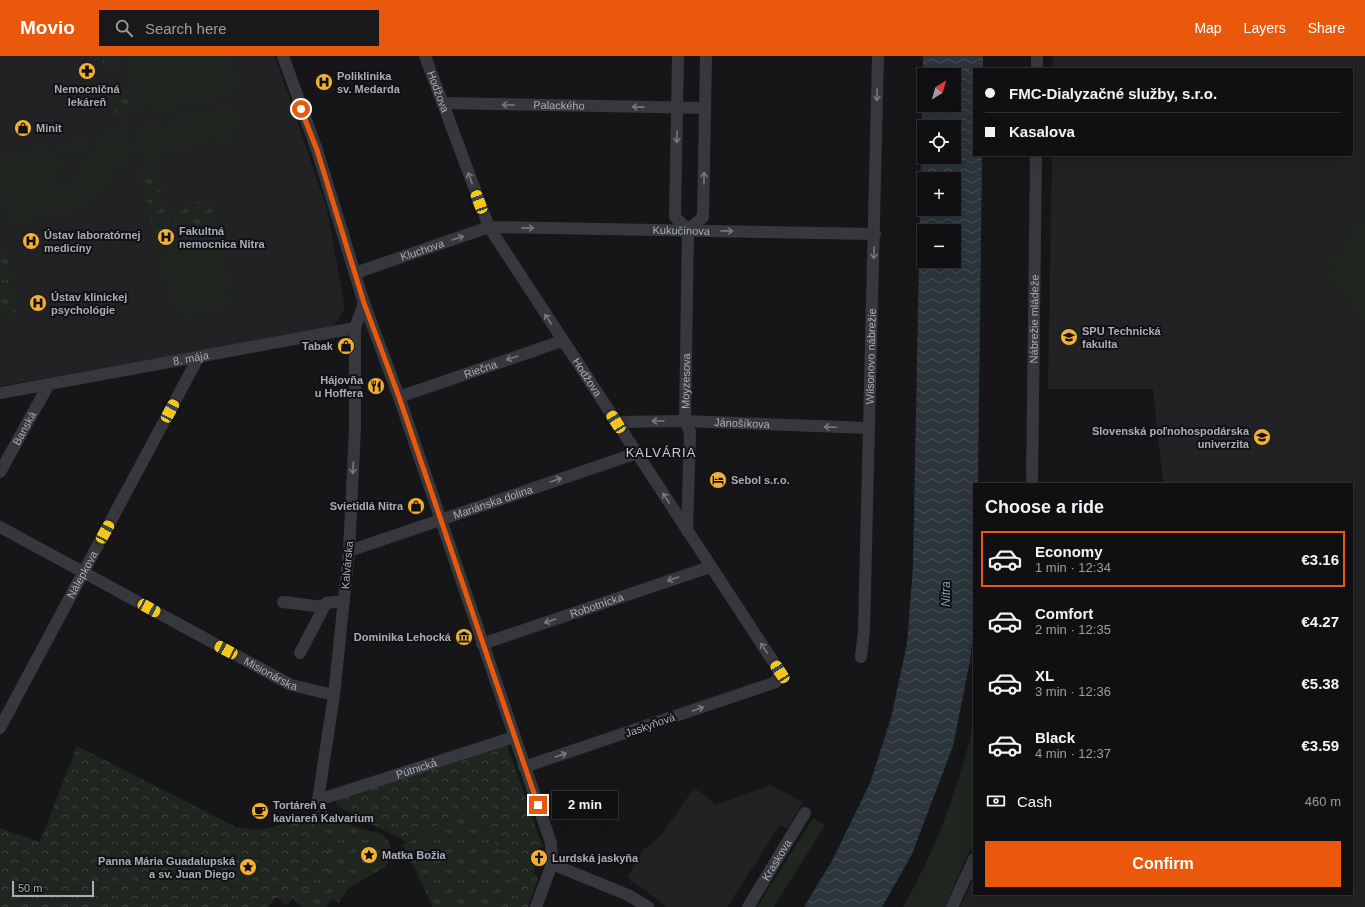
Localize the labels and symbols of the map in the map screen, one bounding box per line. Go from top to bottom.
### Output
pharmacy icon: Nemocničná lekáreň [77,61,97,81]
north arrow [917,68,961,112]
street label: Hodžova [425,69,452,115]
place label: Poliklinika sv. Medarda [337,70,401,95]
hospital icon: Poliklinika sv. Medarda [314,72,334,92]
place label: Nemocničná lekáreň [54,83,121,108]
one-way arrow [873,88,881,101]
street label: Palackého [533,99,585,112]
route start [292,100,310,118]
one-way arrow [502,101,515,108]
one-way arrow [632,103,645,111]
shop icon: Minit [13,118,33,138]
place label: Minit [36,122,62,134]
one-way arrow [673,130,681,143]
one-way arrow [465,172,473,184]
one-way arrow [700,172,708,185]
car [469,189,489,215]
one-way arrow [521,224,534,231]
street label: Kukučínova [652,224,711,237]
place label: Fakultná nemocnica Nitra [179,225,265,250]
hospital icon: Fakultná nemocnica Nitra [156,227,176,247]
one-way arrow [720,227,733,235]
place label: Ústav laboratórnej medicíny [44,229,141,254]
hospital icon: Ústav laboratórnej medicíny [21,231,41,251]
one-way arrow [451,233,463,241]
street label: Kluchova [399,237,446,263]
one-way arrow [870,246,878,259]
street label: Nábrežie mládeže [1027,275,1041,363]
place label: Ústav klinickej psychológie [51,291,127,316]
hospital icon: Ústav klinickej psychológie [28,293,48,313]
street label: Wilsonovo nábrežie [864,308,878,404]
one-way arrow [544,313,552,325]
place label: SPU Technická fakulta [1082,325,1162,350]
school or university icon: SPU Technická fakulta [1059,327,1079,347]
shop icon: Tabak [336,336,356,356]
place label: Tabak [302,340,334,352]
street label: 8. mája [172,349,211,367]
street label: Moyzesova [679,352,692,409]
one-way arrow [506,355,519,362]
street label: Hodžova [570,356,605,399]
street label: Riečna [462,358,499,380]
place label: Hájovňa u Hoffera [315,374,364,399]
restaurant icon: Hájovňa u Hoffera [366,376,386,396]
car [159,398,181,424]
street label: Banská [10,409,39,447]
car [604,409,628,435]
street label: Jánošíkova [714,416,771,430]
one-way arrow [652,418,665,425]
one-way arrow [824,423,837,430]
place label: Slovenská poľnohospodárska univerzita [1092,425,1250,450]
school or university icon: Slovenská poľnohospodárska univerzita [1252,427,1272,447]
district label: KALVÁRIA [626,445,696,460]
one-way arrow [349,461,357,474]
hotel icon: Sebol s.r.o. [708,470,728,490]
place label: Sebol s.r.o. [731,474,790,486]
one-way arrow [550,476,562,484]
street label: Mariánska dolina [452,483,535,521]
one-way arrow [662,493,670,504]
shop icon: Svietidlá Nitra [406,496,426,516]
place label: Svietidlá Nitra [330,500,404,512]
car [94,519,116,545]
street label: Kalvárska [339,540,355,590]
street label: Nálepkova [65,548,100,600]
one-way arrow [667,576,680,583]
water label: Nitra [939,581,953,607]
street label: Robotnícka [568,590,626,620]
car [136,597,162,619]
one-way arrow [544,618,557,625]
museum icon: Dominika Lehocká [454,627,474,647]
place label: Dominika Lehocká [354,631,452,643]
car [213,639,239,661]
one-way arrow [760,643,768,654]
street label: Misionárska [242,655,299,692]
car [768,659,792,685]
one-way arrow [691,704,703,712]
street label: Jaskyňová [623,711,677,739]
one-way arrow [555,750,567,758]
street label: Pútnická [394,756,439,781]
callout: 2 min [552,791,618,819]
route end [529,796,547,814]
place label: Tortáreň a kaviareň Kalvarium [273,799,374,824]
cafe icon: Tortáreň a kaviareň Kalvarium [250,801,270,821]
street label: Kraskova [759,836,794,883]
place icon: Matka Božia [359,845,379,865]
church icon: Lurdská jaskyňa [529,848,549,868]
place label: Matka Božia [382,849,446,861]
place label: Lurdská jaskyňa [552,852,639,864]
place label: Panna Mária Guadalupská a sv. Juan Diego [98,855,236,880]
place icon: Panna Mária Guadalupská a sv. Juan Diego [238,857,258,877]
scale bar [12,879,94,898]

